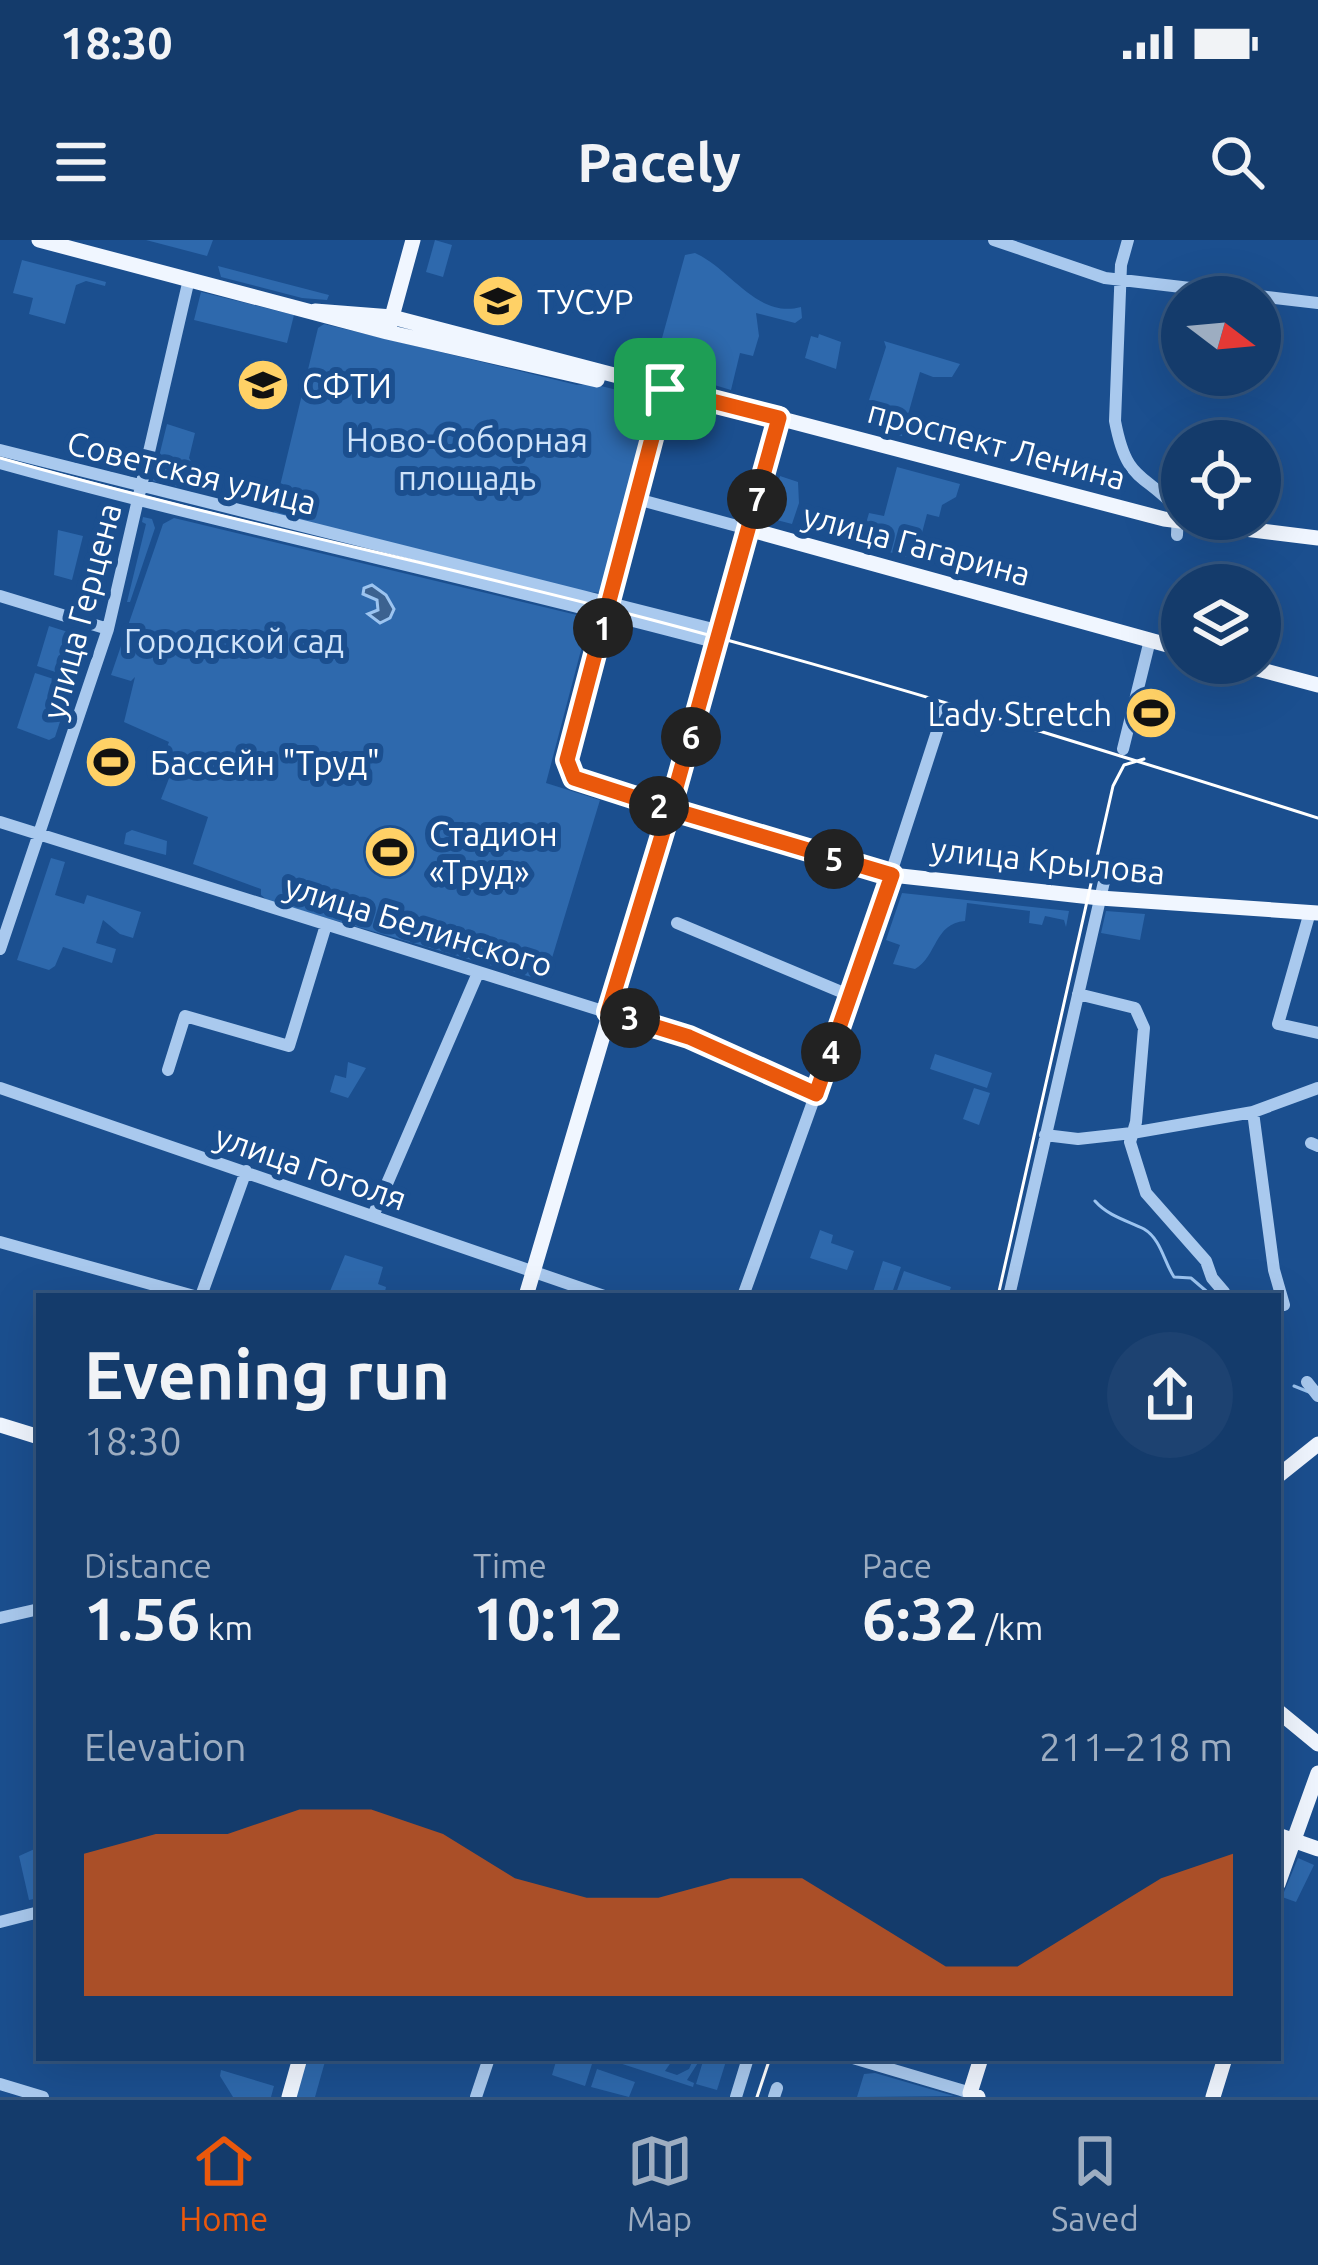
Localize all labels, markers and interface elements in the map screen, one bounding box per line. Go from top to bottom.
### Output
text: 18:30 [60,17,173,68]
icon: menu [48,129,114,195]
icon: search [1204,129,1270,195]
text: Pacely [577,132,741,192]
school or university icon: ТУСУР [470,273,526,329]
north arrow [1161,276,1281,396]
map controls [1161,276,1281,684]
place label: ТУСУР [537,283,634,320]
pin [614,338,716,440]
icon: arrive [632,356,698,422]
school or university icon: СФТИ [235,357,291,413]
place label: СФТИ [302,367,392,404]
street label: проспект Ленина [864,392,1130,496]
button: locate [1161,420,1281,540]
park label: Ново-Соборная площадь [346,421,588,496]
street label: Советская улица [64,423,320,521]
pin: 7 [727,469,787,529]
text: 7 [748,480,766,517]
street label: улица Гагарина [799,496,1035,592]
street label: улица Герцена [34,499,128,723]
button: layers [1161,564,1281,684]
pin: 1 [573,598,633,658]
text: 1 [594,609,612,646]
park label: Городской сад [124,622,344,659]
sports icon: Lady Stretch [1123,685,1179,741]
place label: Lady Stretch [927,695,1112,732]
pin: 6 [661,707,721,767]
text: 6 [682,718,700,755]
sports icon: Бассейн "Труд" [83,734,139,790]
place label: Бассейн "Труд" [150,744,380,781]
pin: 2 [629,776,689,836]
text: 2 [650,787,668,824]
place label: Стадион «Труд» [429,815,558,890]
sports icon: Стадион «Труд» [362,824,418,880]
pin: 5 [804,829,864,889]
street label: улица Крылова [929,829,1167,891]
text: 5 [825,840,843,877]
street label: улица Белинского [281,867,557,983]
pin: 3 [600,988,660,1048]
text: 3 [621,999,639,1036]
pin: 4 [801,1022,861,1082]
text: 4 [822,1033,840,1070]
street label: улица Гоголя [210,1117,412,1217]
button: share [1107,1332,1233,1458]
text: Evening run [84,1337,450,1411]
text: 18:30 [84,1419,182,1462]
text: Distance [84,1547,212,1584]
text: Time [473,1547,547,1584]
text: Pace [862,1547,932,1584]
text: 1.56 [84,1584,200,1651]
text: 10:12 [473,1584,623,1651]
text: 6:32 [862,1584,978,1651]
text: km [200,1609,253,1646]
text: /km [978,1609,1043,1646]
text: Elevation [84,1725,247,1768]
text: 211–218 m [1039,1725,1233,1768]
tab: Home [179,2128,268,2237]
tab: Map [627,2128,693,2237]
tab: Saved [1051,2128,1139,2237]

